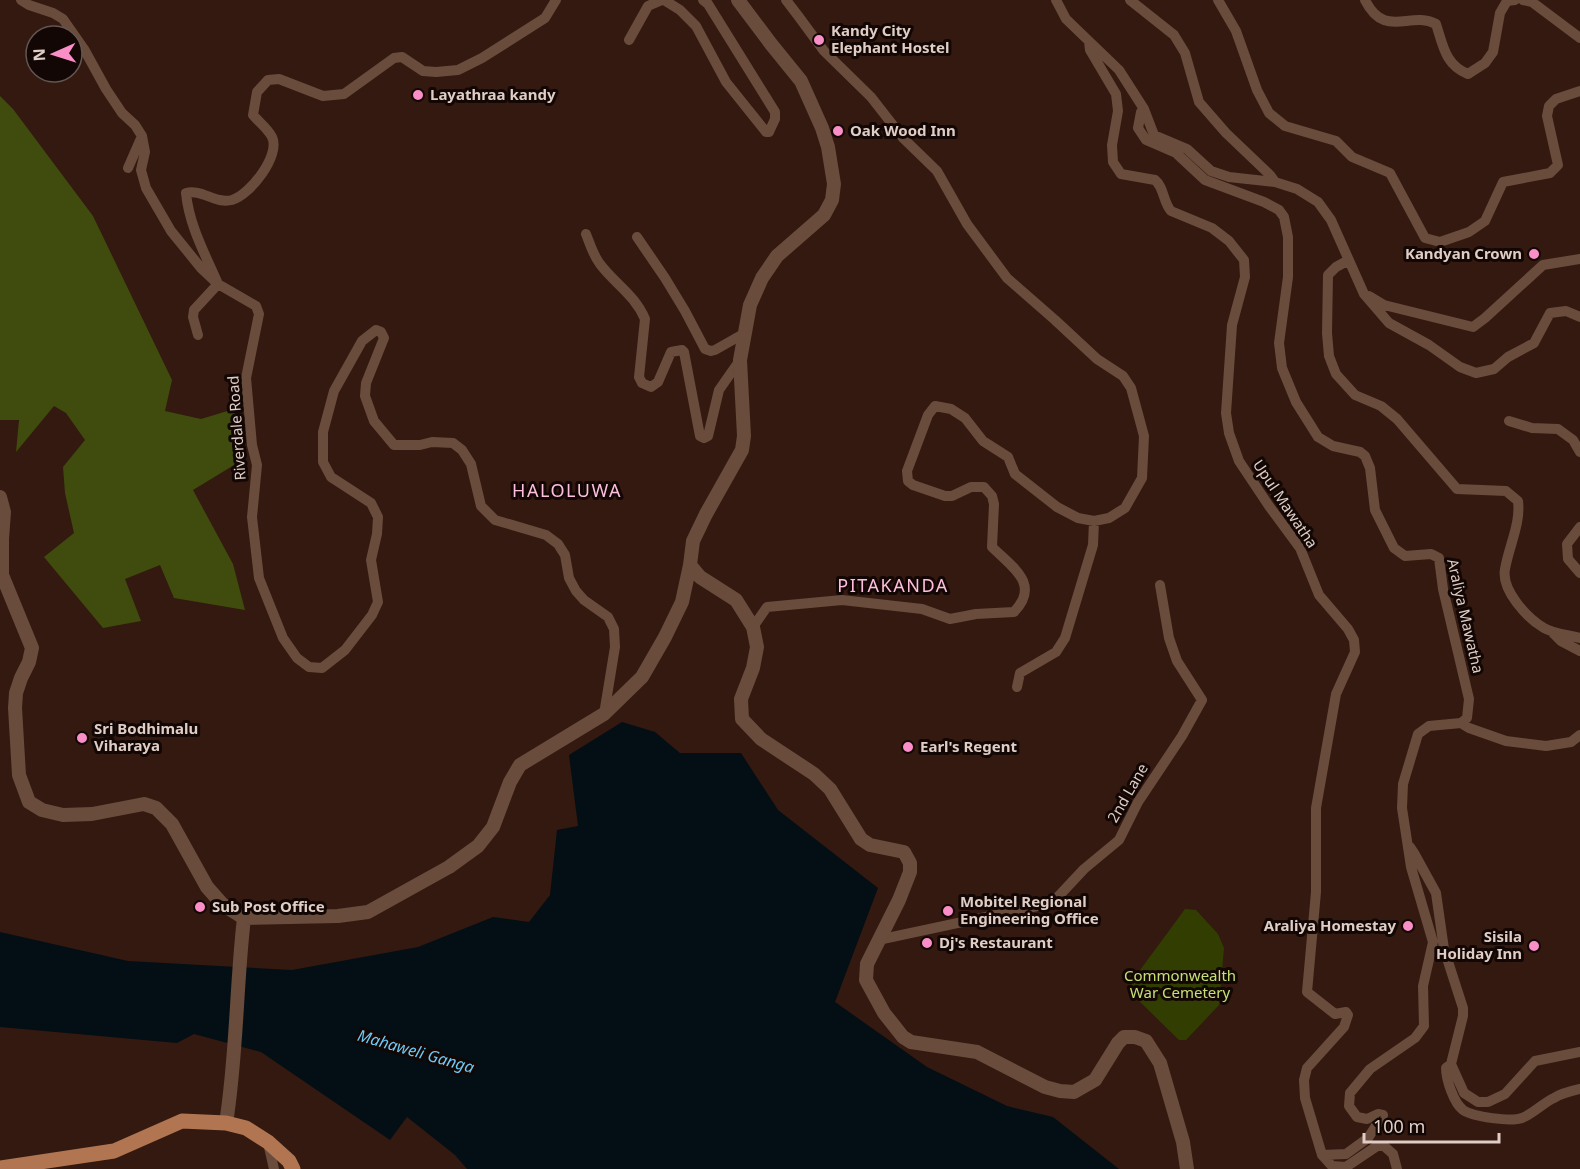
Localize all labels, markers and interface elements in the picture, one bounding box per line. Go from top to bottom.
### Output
place label: Kandy City Elephant Hostel [831,20,950,57]
north arrow [24,24,84,84]
marker: Kandy City Elephant Hostel [812,33,826,47]
text: N [28,48,50,62]
place label: Layathraa kandy [430,84,556,104]
marker: Layathraa kandy [411,88,425,102]
place label: Oak Wood Inn [850,120,956,140]
marker: Oak Wood Inn [831,124,845,138]
place label: Kandyan Crown [1405,243,1522,263]
marker: Kandyan Crown [1527,247,1541,261]
street label: Riverdale Road [222,375,250,481]
street label: Upul Mawatha [1249,455,1323,552]
district label: HALOLUWA [512,478,622,502]
street label: Araliya Mawatha [1443,557,1489,675]
district label: PITAKANDA [837,573,949,597]
place label: Sri Bodhimalu Viharaya [94,718,198,755]
marker: Sri Bodhimalu Viharaya [75,731,89,745]
place label: Earl's Regent [920,736,1018,756]
marker: Earl's Regent [901,740,915,754]
street label: 2nd Lane [1102,759,1152,826]
place label: Mobitel Regional Engineering Office [960,891,1099,928]
place label: Sub Post Office [212,896,325,916]
marker: Sub Post Office [193,900,207,914]
marker: Mobitel Regional Engineering Office [941,904,955,918]
place label: Araliya Homestay [1264,915,1396,935]
marker: Araliya Homestay [1401,919,1415,933]
place label: Sisila Holiday Inn [1436,926,1522,963]
place label: Dj's Restaurant [939,932,1053,952]
marker: Dj's Restaurant [920,936,934,950]
marker: Sisila Holiday Inn [1527,939,1541,953]
park label: Commonwealth War Cemetery [1124,965,1236,1002]
water label: Mahaweli Ganga [355,1024,477,1078]
scale bar [1364,1106,1499,1144]
text: 100 m [1373,1114,1425,1138]

